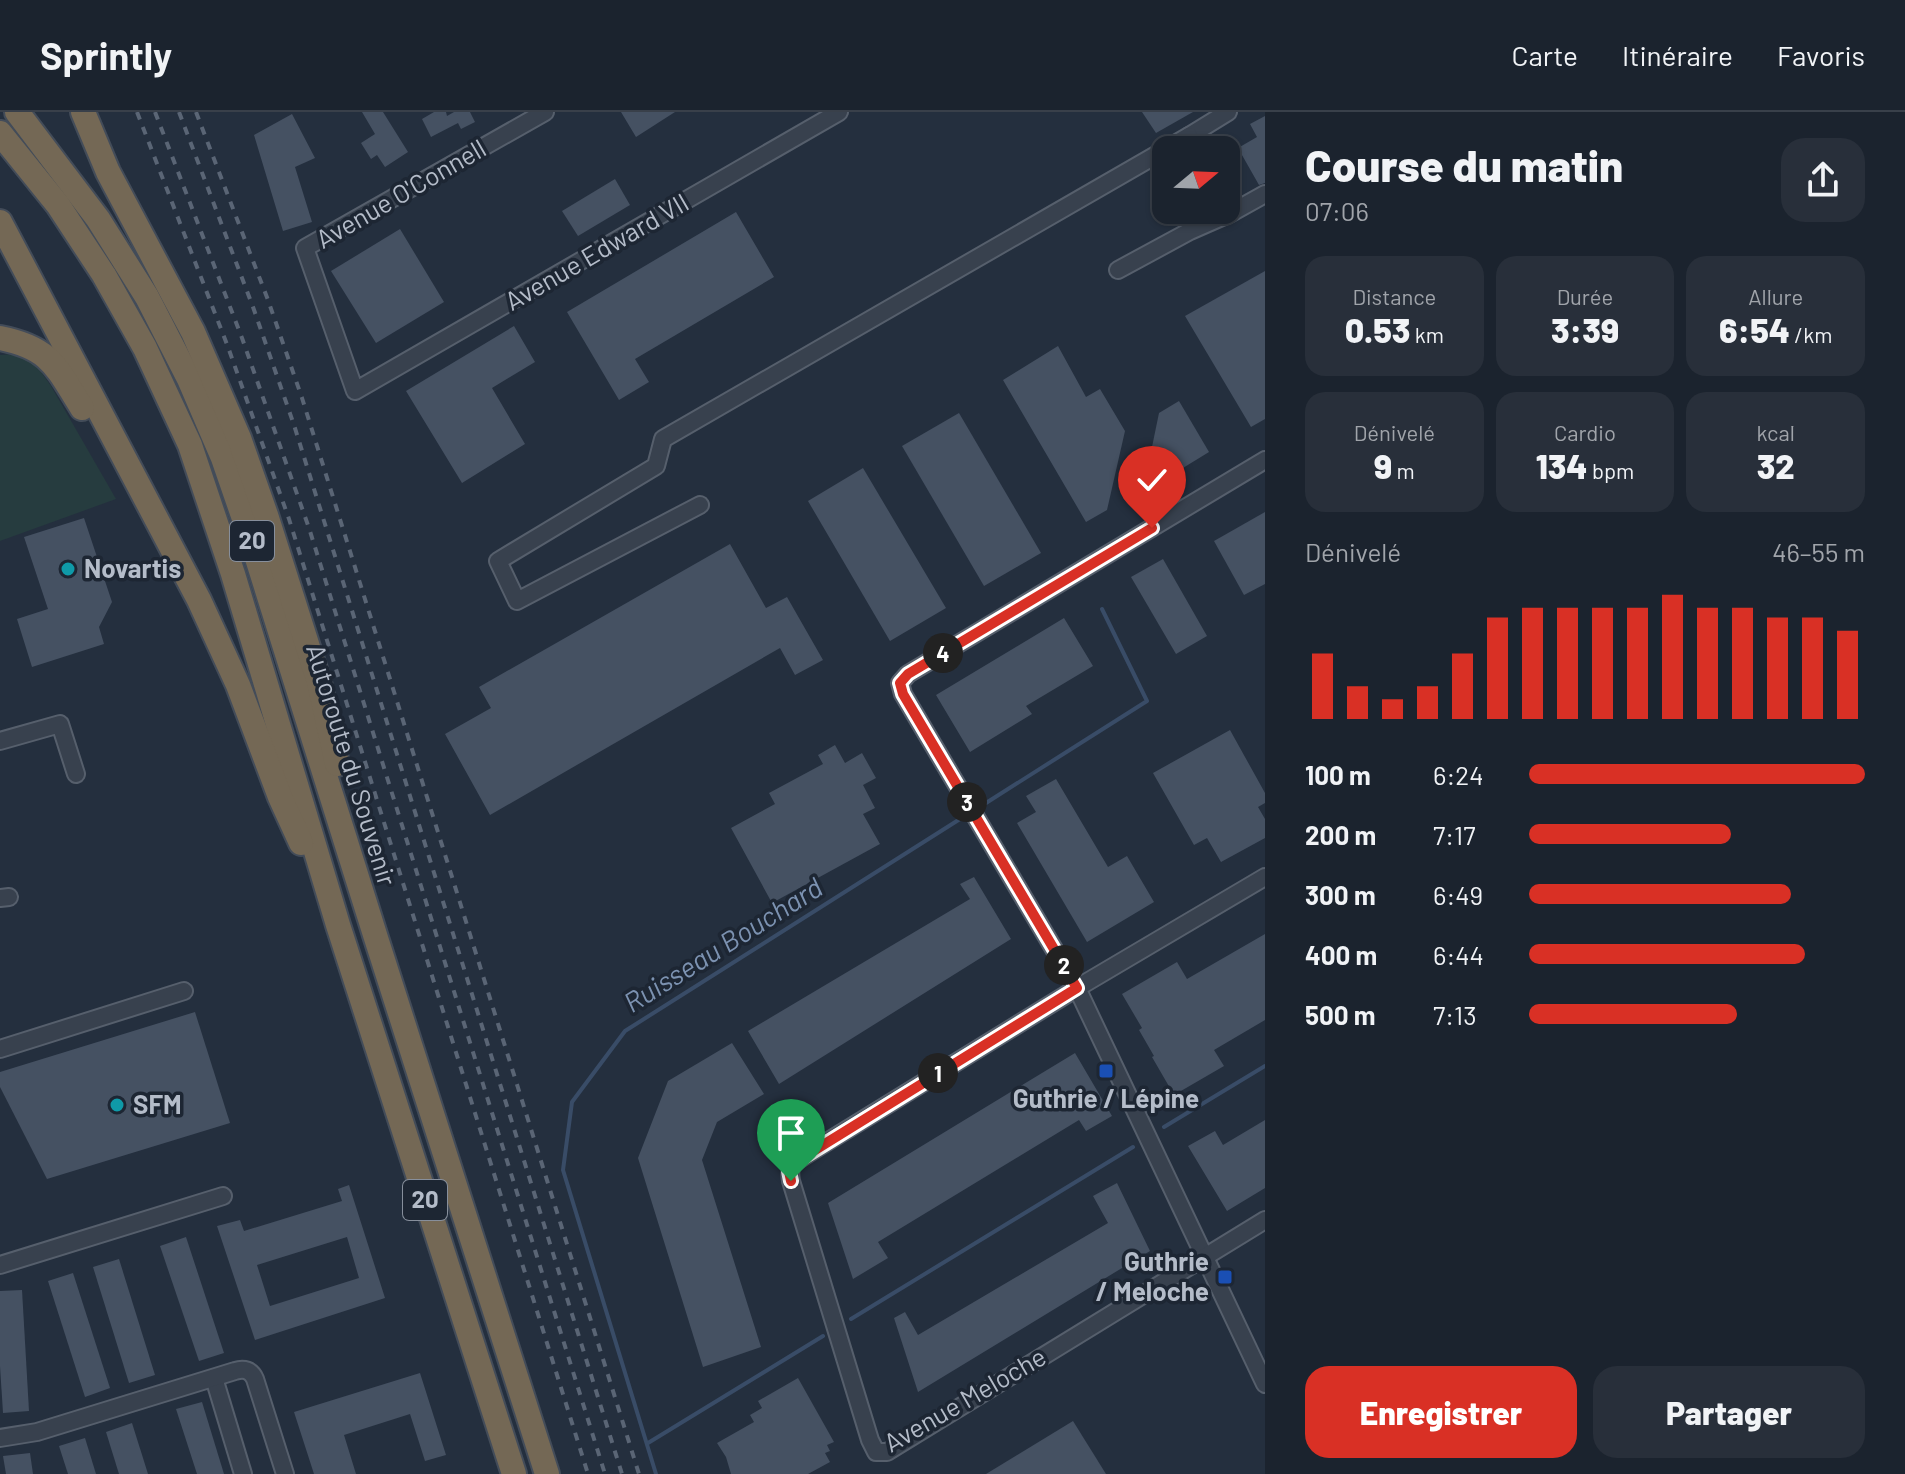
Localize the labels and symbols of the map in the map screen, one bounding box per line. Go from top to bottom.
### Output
street label: Avenue O'Connell [310,132,491,254]
north arrow [1152,136,1240,224]
street label: Avenue Edward VII [499,186,694,316]
pin [1118,446,1186,528]
road number: 20 [230,521,274,561]
place label: Novartis [84,552,181,583]
marker: Novartis [59,560,77,578]
pin: 4 [923,633,963,673]
street label: Autoroute du Souvenir [301,640,404,890]
pin: 3 [947,782,987,822]
water label: Ruisseau Bouchard [617,869,828,1019]
pin: 2 [1044,945,1084,985]
pin: 1 [918,1053,958,1093]
marker: Guthrie / Lépine [1097,1062,1115,1080]
place label: Guthrie / Lépine [1013,1082,1199,1113]
place label: SFM [133,1088,182,1119]
marker: SFM [108,1096,126,1114]
pin [757,1099,825,1181]
road number: 20 [403,1180,447,1220]
place label: Guthrie / Meloche [1096,1245,1209,1306]
marker: Guthrie / Meloche [1216,1268,1234,1286]
street label: Avenue Meloche [878,1340,1051,1458]

